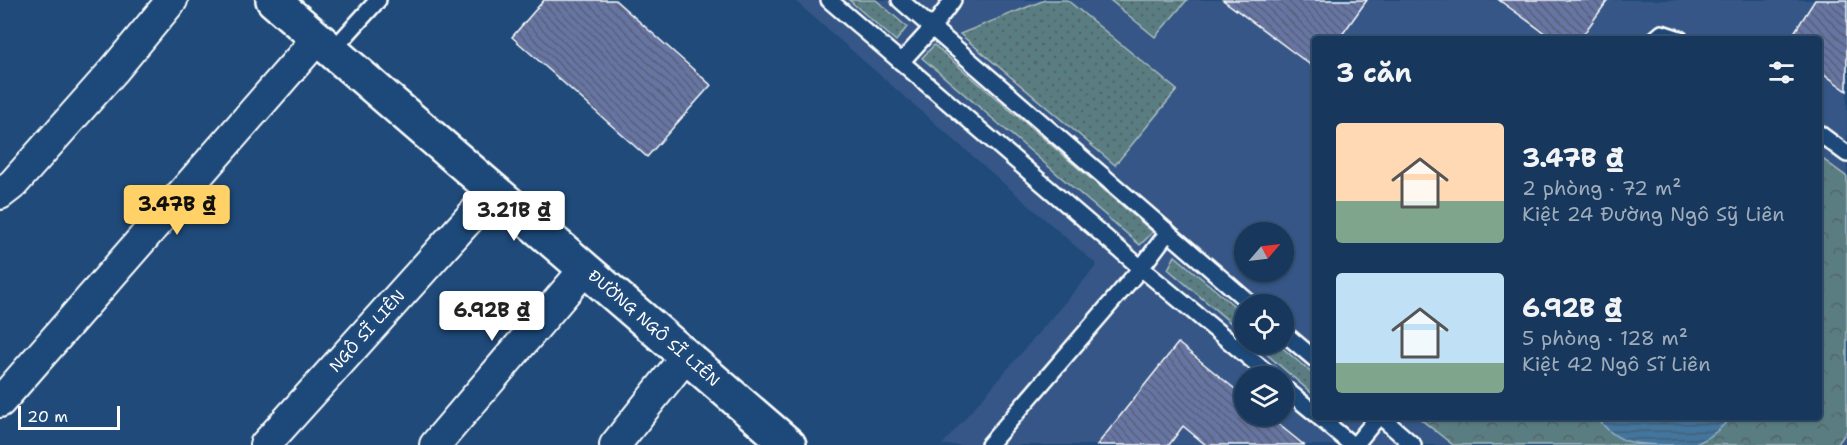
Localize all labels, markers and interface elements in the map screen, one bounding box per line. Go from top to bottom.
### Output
text: 3 căn [1336,55,1412,90]
icon: filters [1765,56,1798,89]
text: 3.47B ₫ [1522,140,1624,175]
icon: home [1384,147,1456,219]
text: 2 phòng · 72 m² [1522,175,1681,201]
pin: 3.47B ₫ [122,185,232,236]
text: 3.47B ₫ [138,191,216,217]
pin: 3.21B ₫ [459,191,569,242]
text: 3.21B ₫ [477,197,551,223]
text: Kiệt 24 Đường Ngô Sỹ Liên [1522,201,1785,227]
north arrow [1234,222,1294,282]
map controls [1234,222,1294,426]
street label: ĐƯỜNG NGÔ SĨ LIÊN [584,264,725,391]
street label: NGÔ SĨ LIÊN [324,285,410,377]
text: 6.92B ₫ [1522,290,1622,325]
pin: 6.92B ₫ [437,291,547,342]
button: locate [1234,294,1294,354]
text: 6.92B ₫ [453,297,531,323]
icon: home [1384,297,1456,369]
text: 5 phòng · 128 m² [1522,325,1688,351]
text: Kiệt 42 Ngô Sĩ Liên [1522,351,1710,377]
button: layers [1234,366,1294,426]
scale bar [18,403,120,430]
text: 20 m [27,406,68,427]

